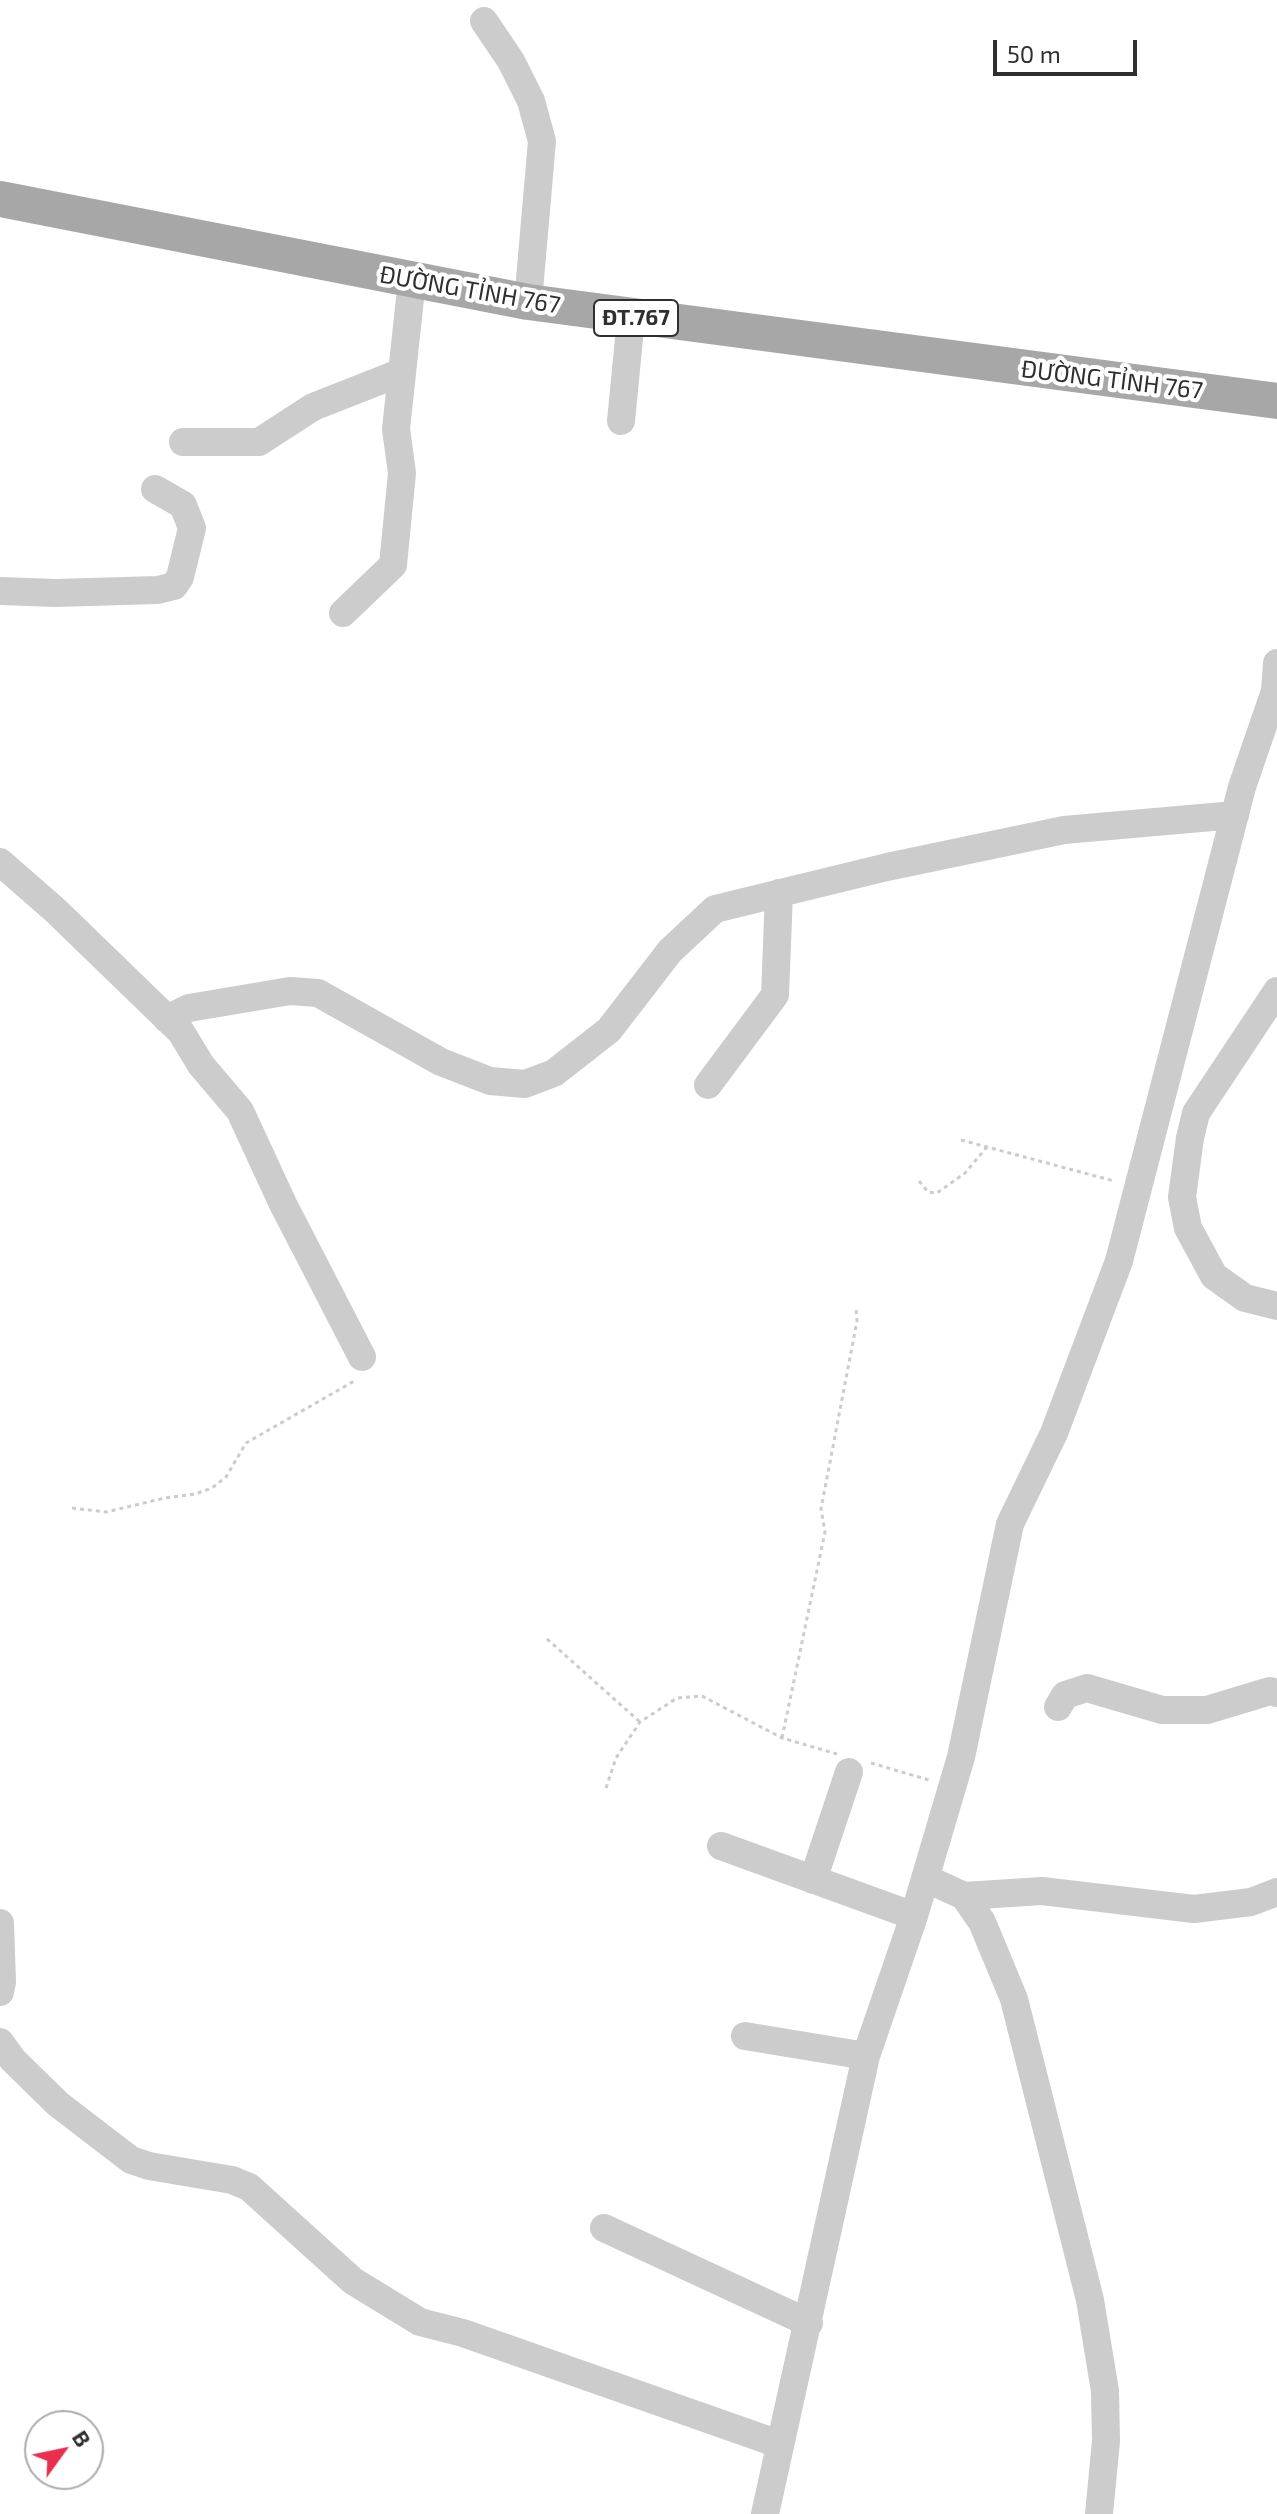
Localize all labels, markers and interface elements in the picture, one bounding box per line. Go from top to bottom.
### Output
scale bar [997,24,1141,74]
text: 50 m [1007,39,1061,68]
street label: ĐƯỜNG TỈNH 767 [377,260,563,320]
road number: ĐT.767 [594,300,678,336]
street label: ĐƯỜNG TỈNH 767 [1019,355,1205,405]
north arrow [24,2410,104,2490]
text: B [68,2425,97,2451]

